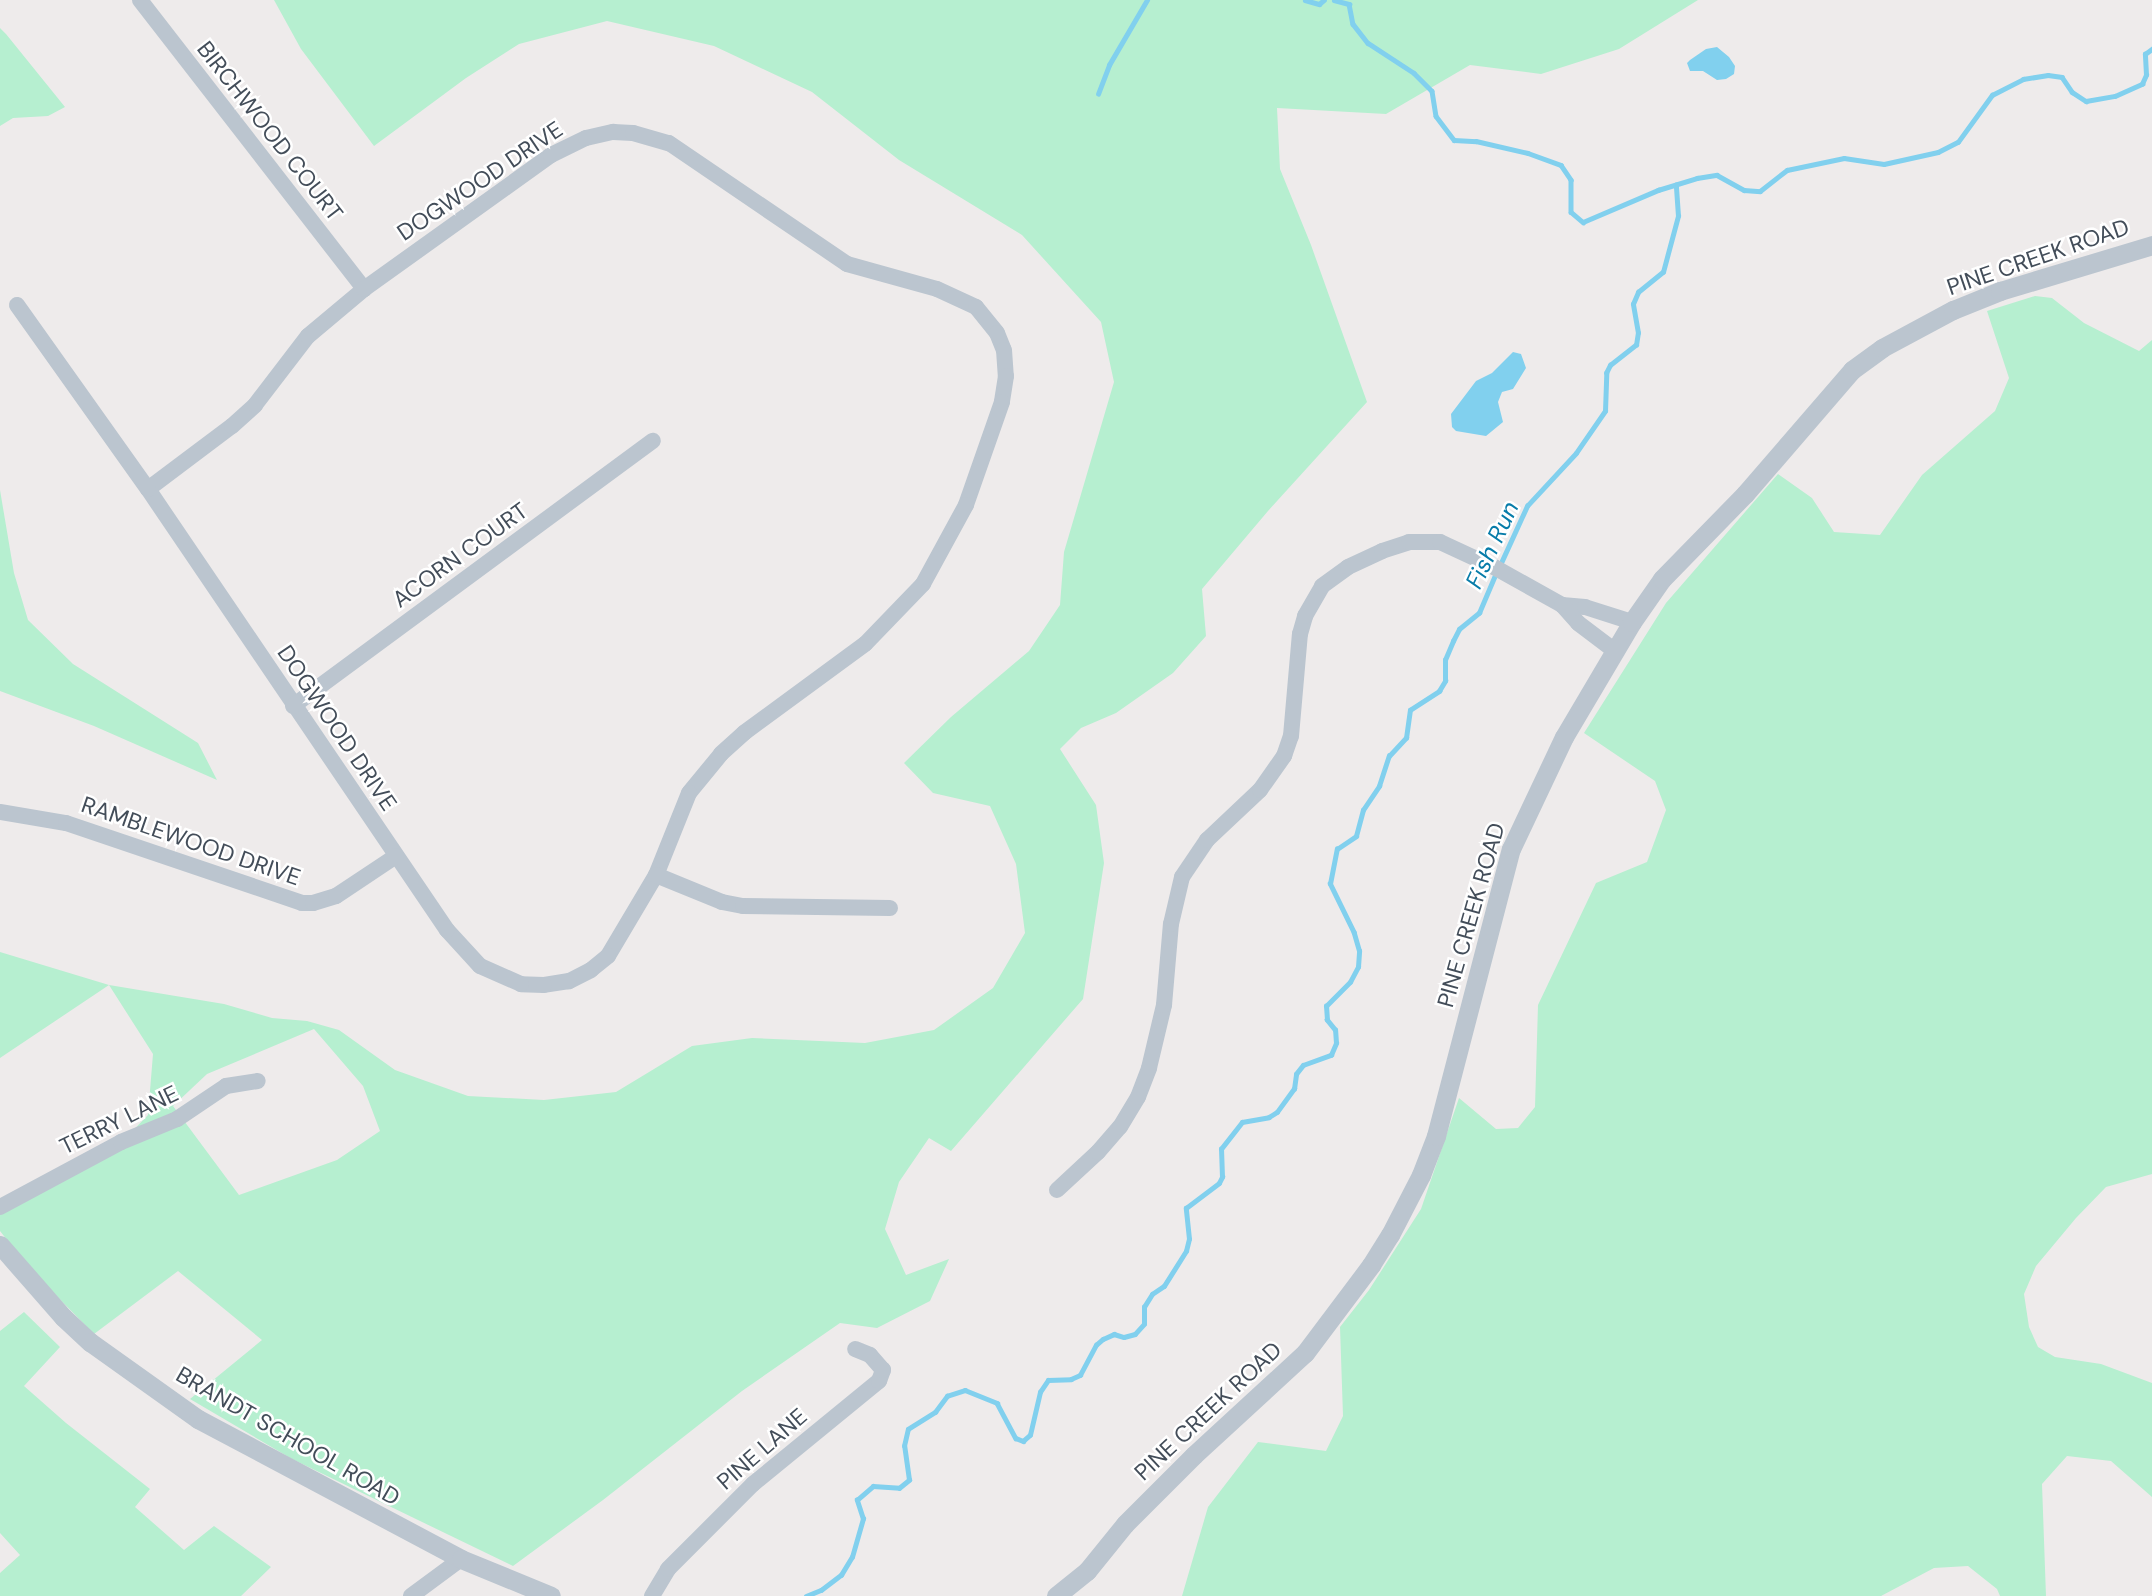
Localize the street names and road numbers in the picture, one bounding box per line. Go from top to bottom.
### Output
street label: BIRCHWOOD COURT [191,36,349,226]
street label: DOGWOOD DRIVE [392,115,568,247]
street label: PINE CREEK ROAD [1943,213,2133,301]
street label: ACORN COURT [387,497,533,613]
street label: DOGWOOD DRIVE [271,640,403,816]
street label: RAMBLEWOOD DRIVE [78,791,304,891]
street label: PINE CREEK ROAD [1431,819,1511,1011]
street label: TERRY LANE [55,1079,183,1161]
street label: PINE CREEK ROAD [1129,1336,1287,1486]
street label: BRANDT SCHOOL ROAD [171,1361,405,1511]
street label: PINE LANE [711,1402,813,1496]

